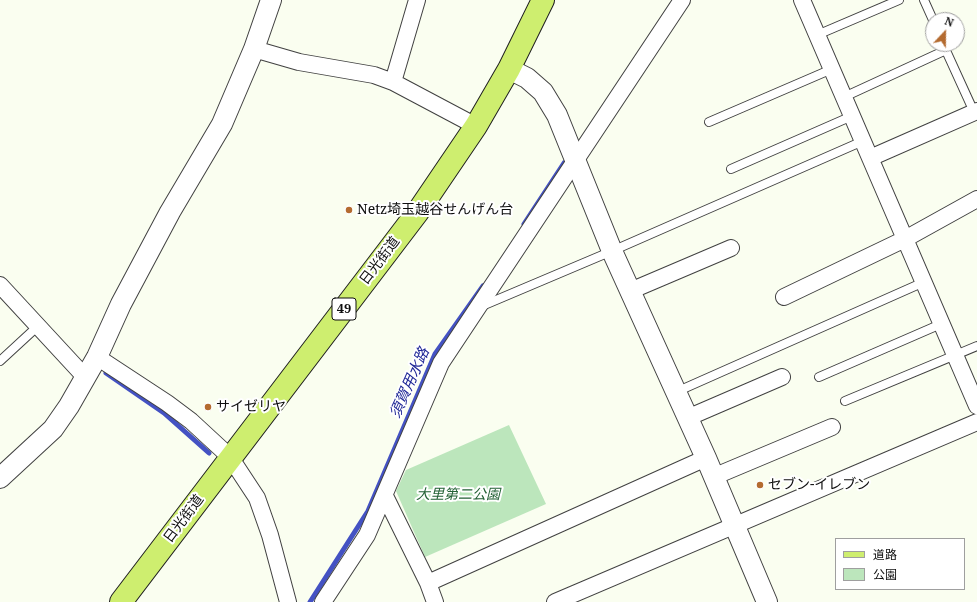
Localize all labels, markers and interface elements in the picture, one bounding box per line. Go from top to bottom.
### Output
north arrow [925,12,965,52]
text: N [942,13,956,30]
place label: Netz埼玉越谷せんげん台 [357,202,513,218]
marker: Netz埼玉越谷せんげん台 [344,205,354,215]
street label: 日光街道 [356,234,404,288]
road number: 49 [332,298,356,320]
water label: 須賀用水路 [387,345,433,421]
place label: サイゼリヤ [216,399,286,415]
marker: サイゼリヤ [203,402,213,412]
place label: セブン-イレブン [768,477,870,493]
marker: セブン-イレブン [755,480,765,490]
park label: 大里第二公園 [416,487,500,503]
street label: 日光街道 [160,492,208,546]
legend [835,538,965,590]
text: 道路 [873,546,897,563]
text: 公園 [873,566,897,583]

